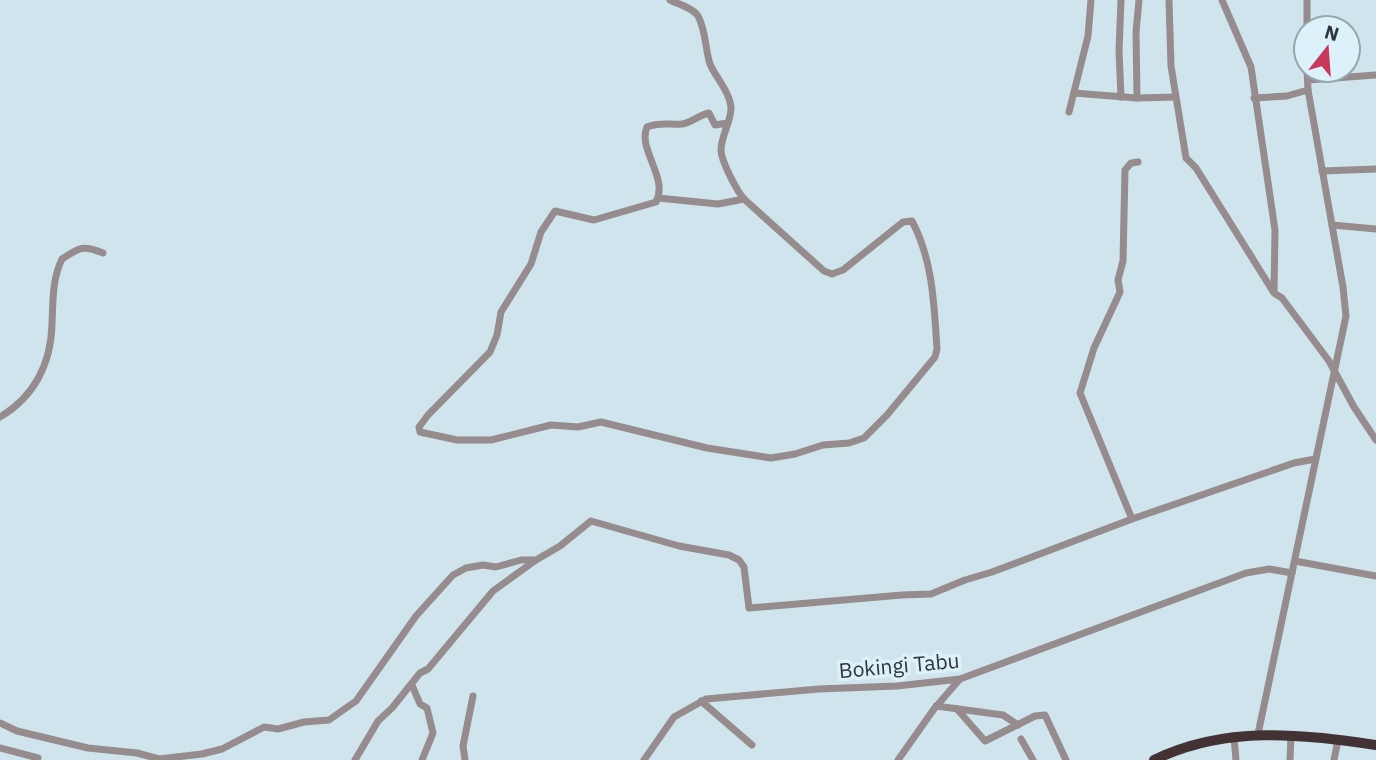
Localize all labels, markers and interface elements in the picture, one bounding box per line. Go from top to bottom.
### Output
north arrow [1292,14,1362,84]
text: N [1322,19,1342,46]
street label: Bokingi Tabu [838,646,960,684]

